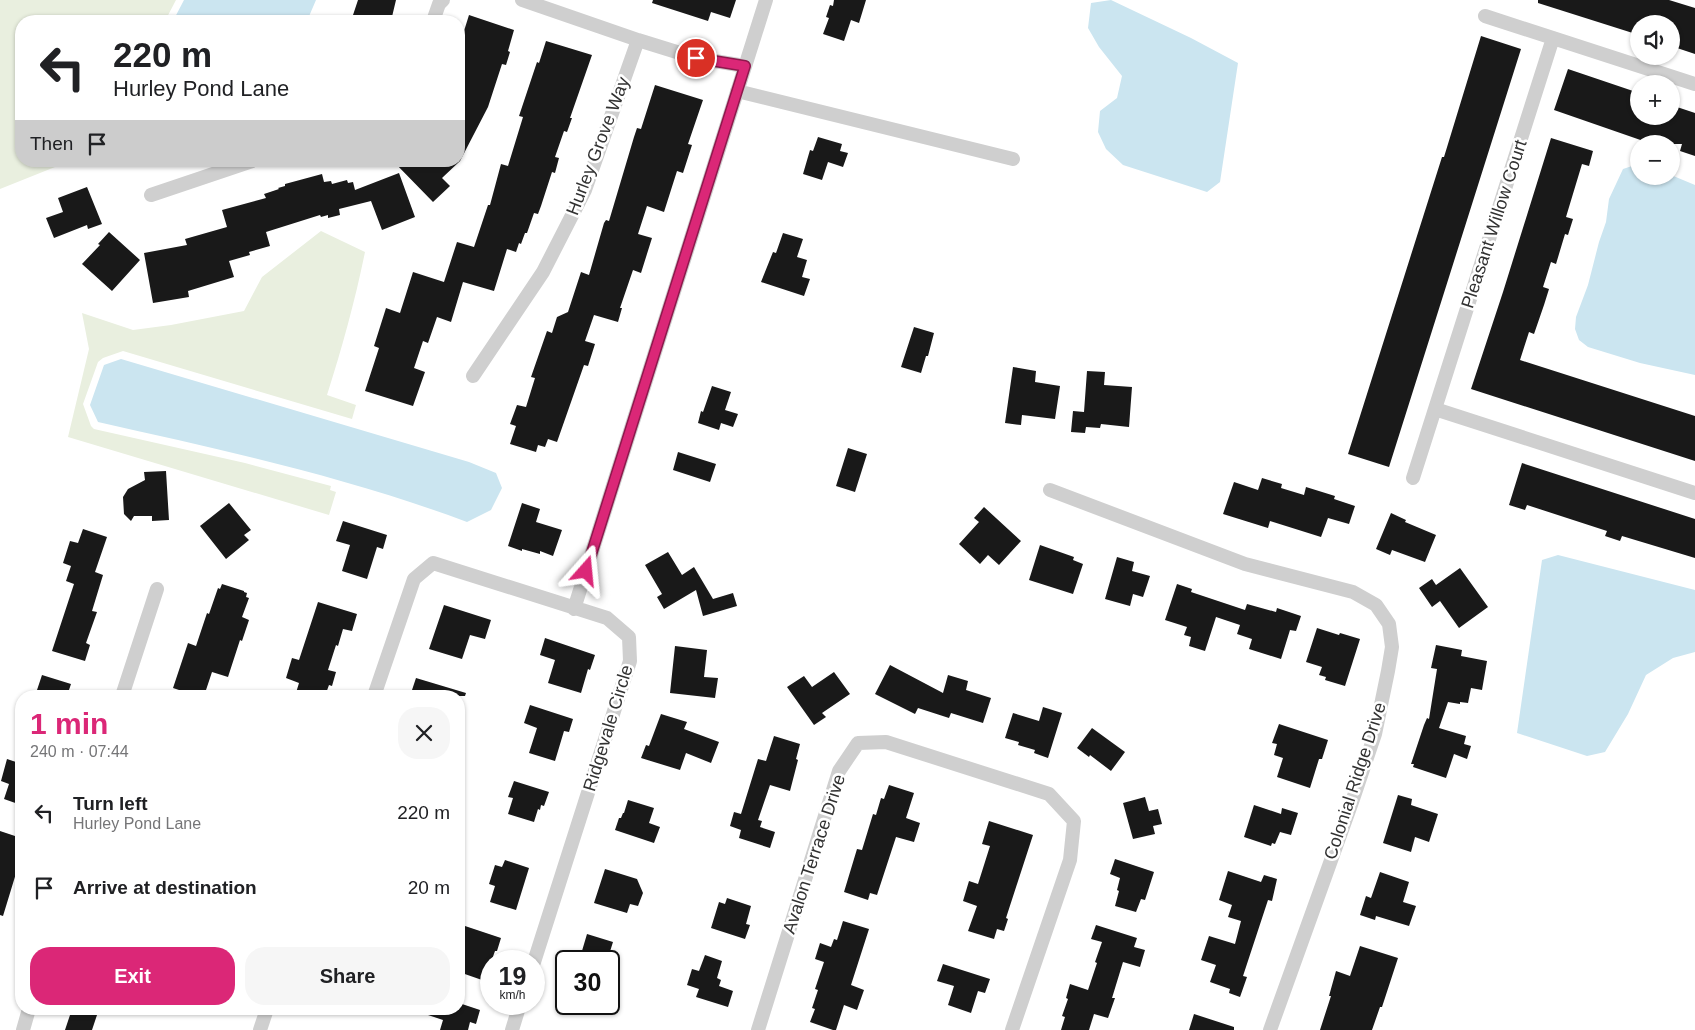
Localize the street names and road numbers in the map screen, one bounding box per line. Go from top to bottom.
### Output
street label: Hurley Grove Way [562,74,634,218]
street label: Pleasant Willow Court [1457,137,1531,311]
street label: Ridgevale Circle [579,662,637,794]
street label: Colonial Ridge Drive [1320,700,1390,862]
street label: Avalon Terrace Drive [779,772,849,936]

